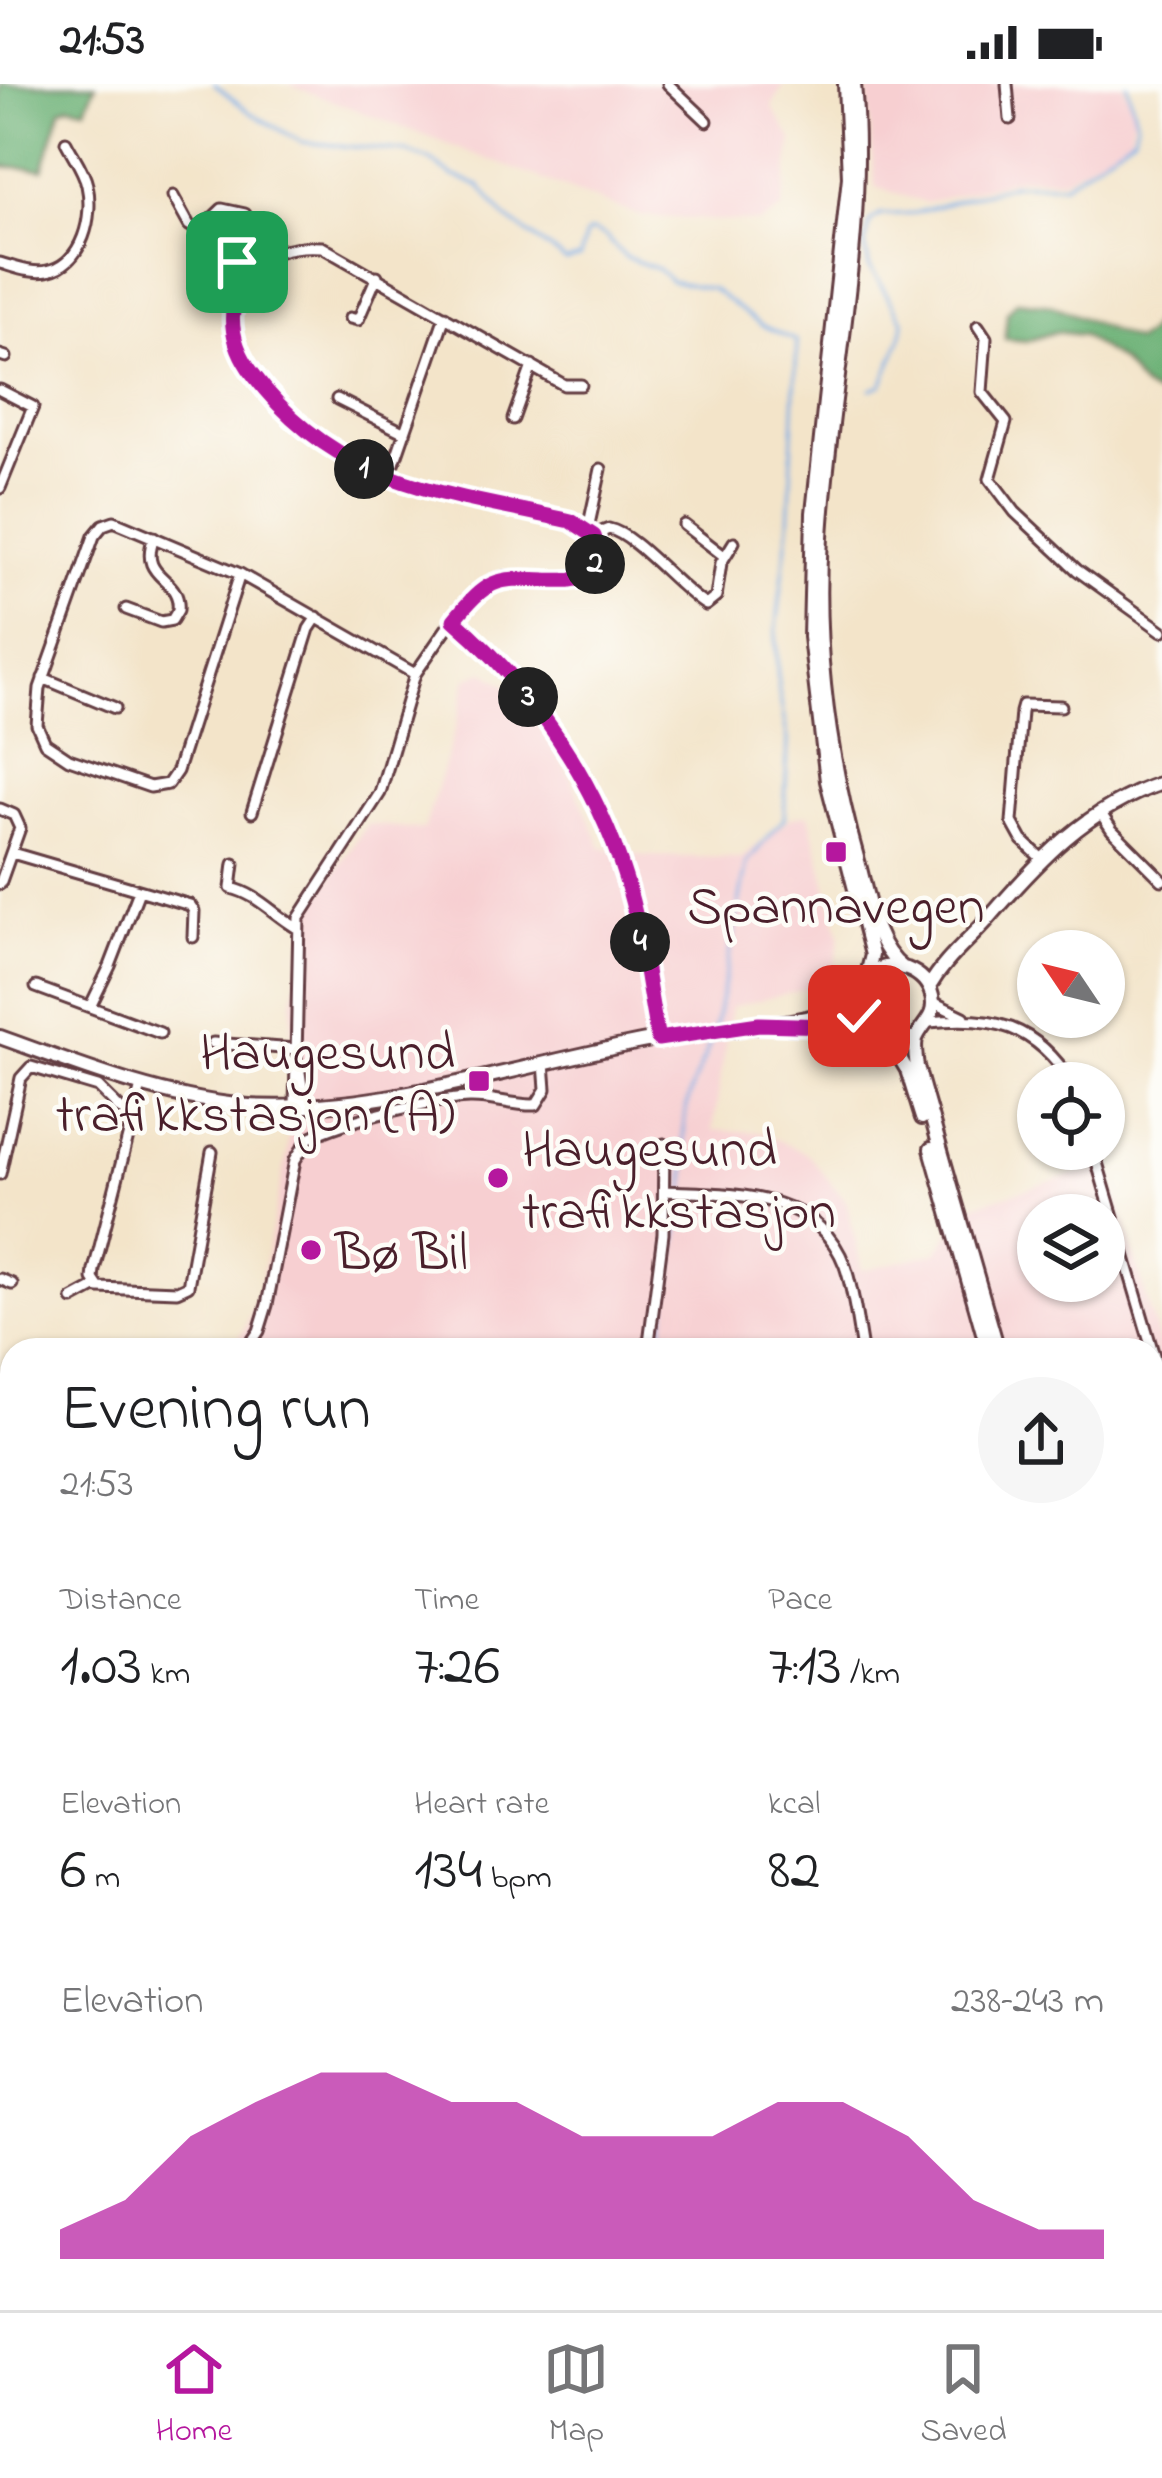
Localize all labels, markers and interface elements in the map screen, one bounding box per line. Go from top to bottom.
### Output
text: 21:53 [60,9,145,75]
pin [186,211,288,313]
icon: arrive [204,229,270,295]
pin: 1 [334,439,394,499]
text: 1 [359,445,369,493]
pin: 2 [565,534,625,594]
text: 2 [587,540,603,588]
pin: 3 [498,667,558,727]
text: 3 [521,673,535,721]
marker: Spannavegen [823,839,849,865]
place label: Spannavegen [687,871,985,950]
pin: 4 [610,912,670,972]
text: 4 [633,918,647,966]
north arrow [1017,930,1125,1038]
map controls [1017,930,1125,1302]
pin [808,965,910,1067]
icon: check [826,983,892,1049]
place label: Haugesund trafikkstasjon (A) [56,1017,455,1157]
button: locate [1017,1062,1125,1170]
marker: Haugesund trafikkstasjon (A) [466,1068,492,1094]
place label: Haugesund trafikkstasjon [522,1114,836,1254]
marker: Haugesund trafikkstasjon [485,1165,511,1191]
button: layers [1017,1194,1125,1302]
place label: Bø Bil [333,1217,468,1295]
marker: Bø Bil [298,1237,324,1263]
text: Evening run [60,1364,371,1460]
button: share [978,1377,1104,1503]
text: 21:53 [60,1457,134,1514]
text: Distance [60,1577,182,1625]
text: Time [414,1577,479,1625]
text: Pace [768,1577,832,1625]
text: 1.03 [60,1625,142,1712]
text: 7:26 [414,1625,500,1712]
text: 7:13 [768,1625,842,1712]
text: km [142,1651,190,1699]
text: /km [842,1651,900,1699]
text: Elevation [60,1781,181,1829]
text: Heart rate [414,1781,549,1829]
text: kcal [768,1781,820,1829]
text: 6 [60,1829,86,1916]
text: 134 [414,1829,483,1916]
text: 82 [768,1829,820,1916]
text: m [86,1855,120,1903]
text: bpm [483,1855,552,1903]
text: Elevation [60,1974,203,2031]
text: 238–243 m [951,1974,1104,2031]
tab: Home [156,2336,232,2456]
tab: Map [543,2336,609,2456]
tab: Saved [920,2336,1006,2456]

